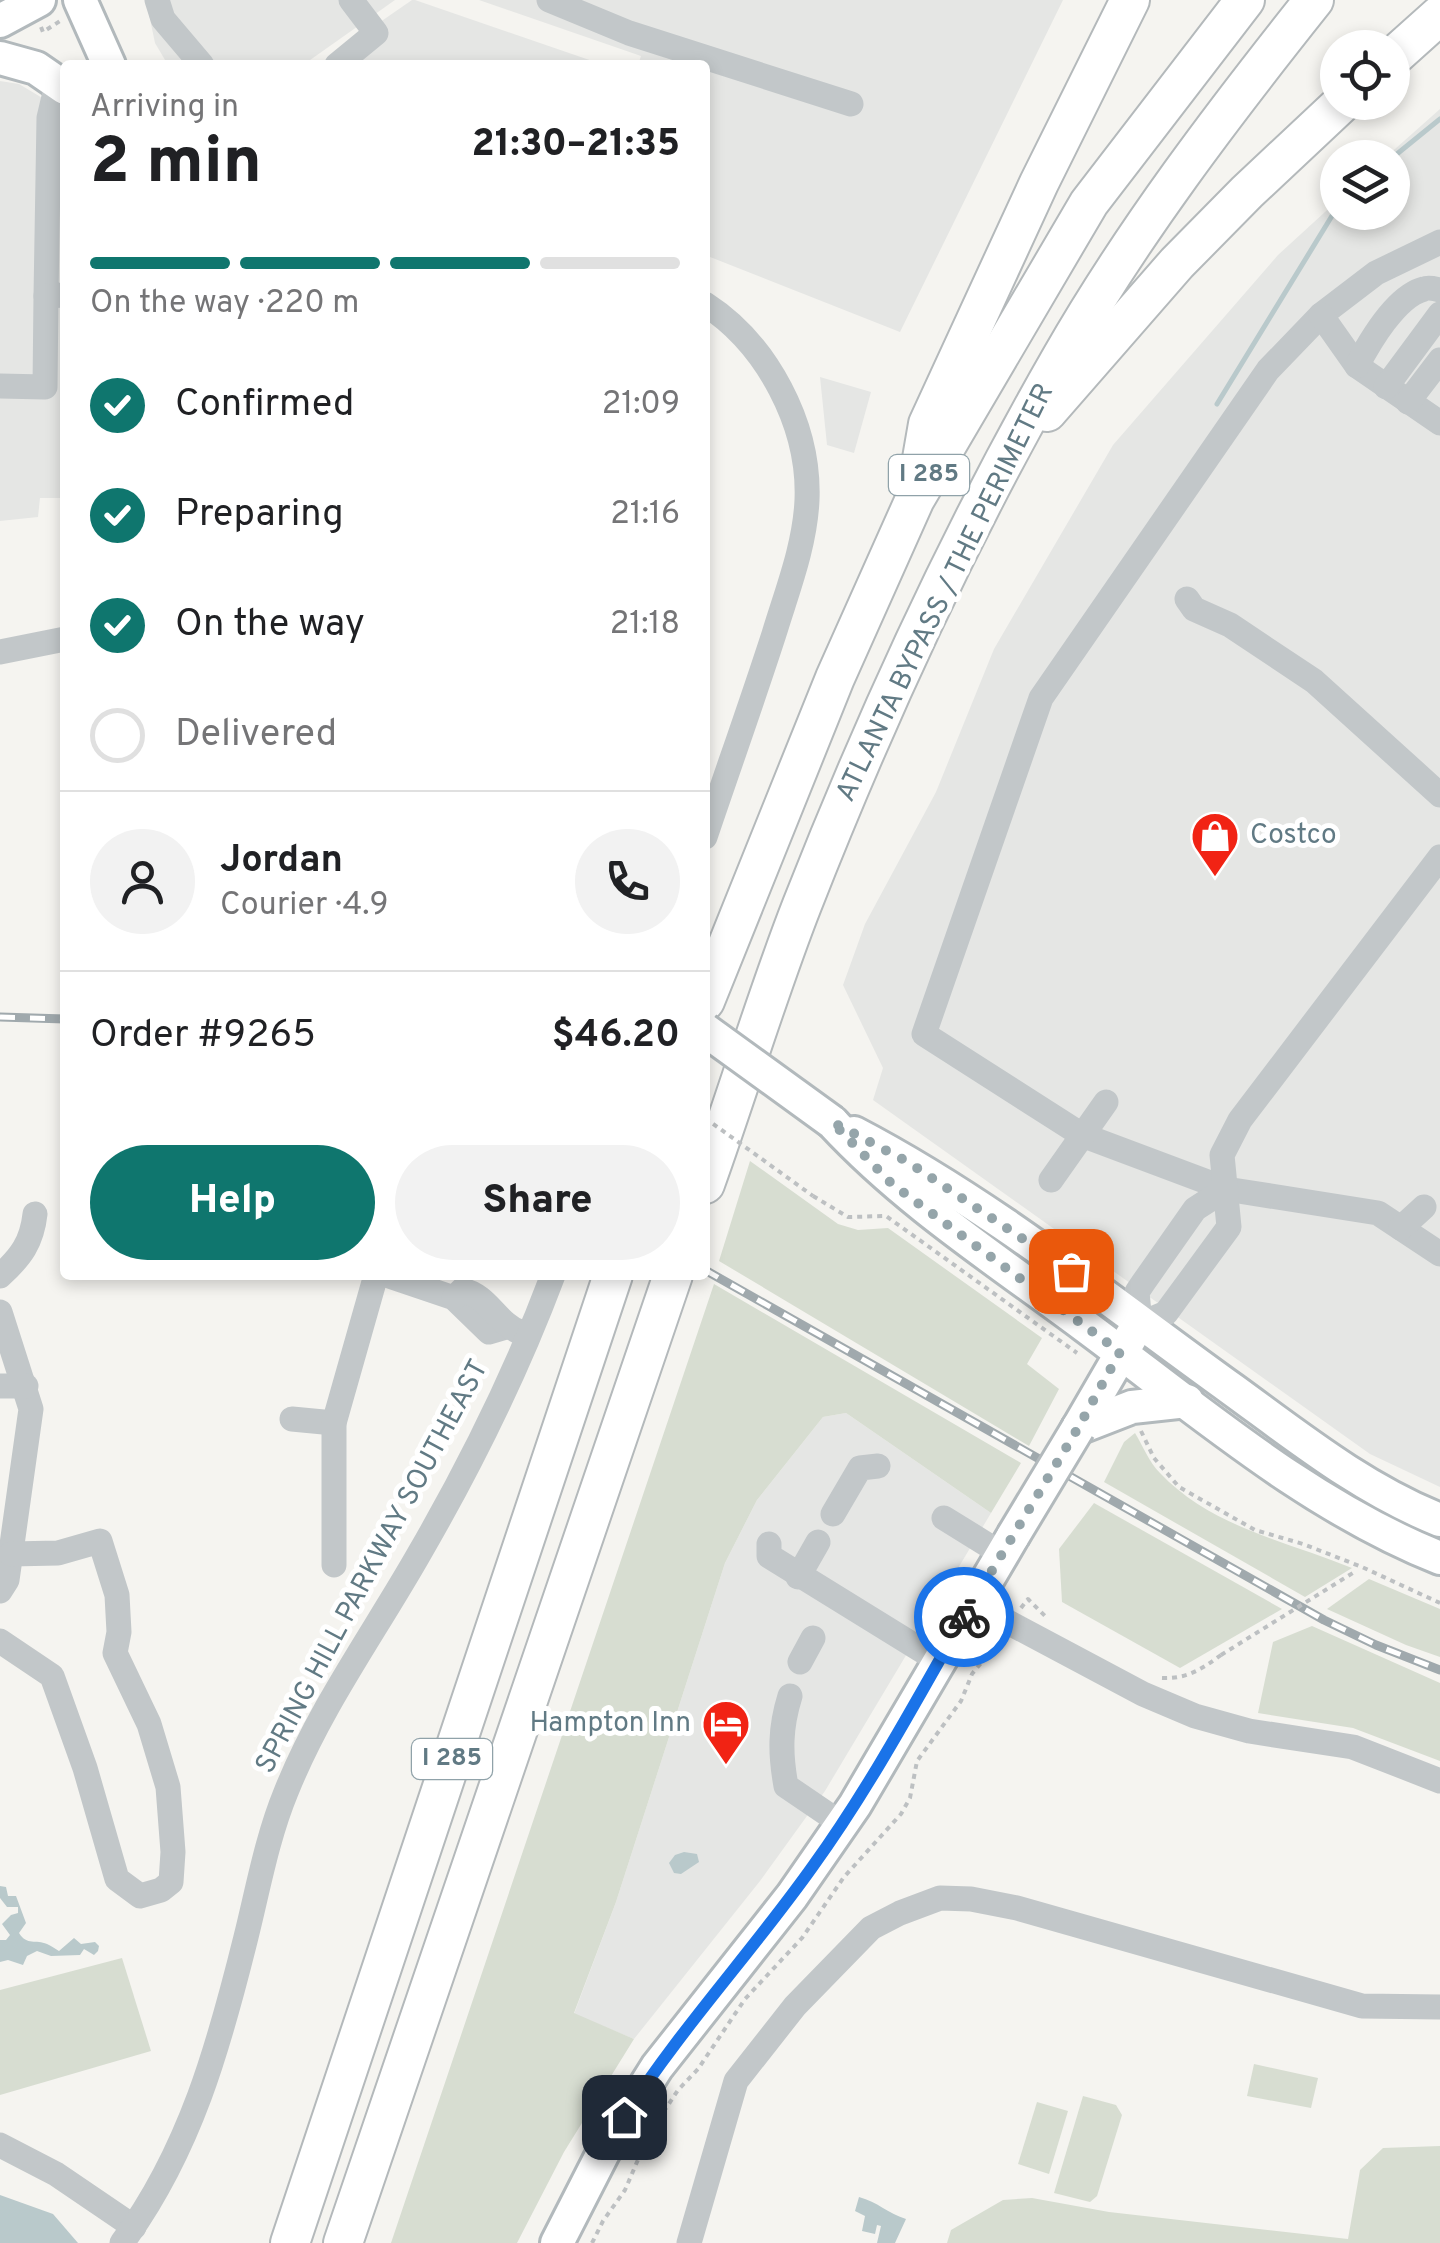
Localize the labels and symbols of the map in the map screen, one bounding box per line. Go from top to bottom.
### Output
street label: ATLANTA BYPASS / THE PERIMETER [829,378,1063,808]
road number: I 285 [889,455,969,495]
shop icon: Costco [1189,810,1241,878]
place label: Costco [1250,818,1337,854]
pin [1029,1229,1114,1314]
street label: SPRING HILL PARKWAY SOUTHEAST [248,1354,498,1780]
courier [914,1567,1014,1667]
hotel icon: Hampton Inn [700,1698,752,1766]
place label: Hampton Inn [530,1706,691,1742]
road number: I 285 [412,1739,492,1779]
pin [582,2075,667,2160]

